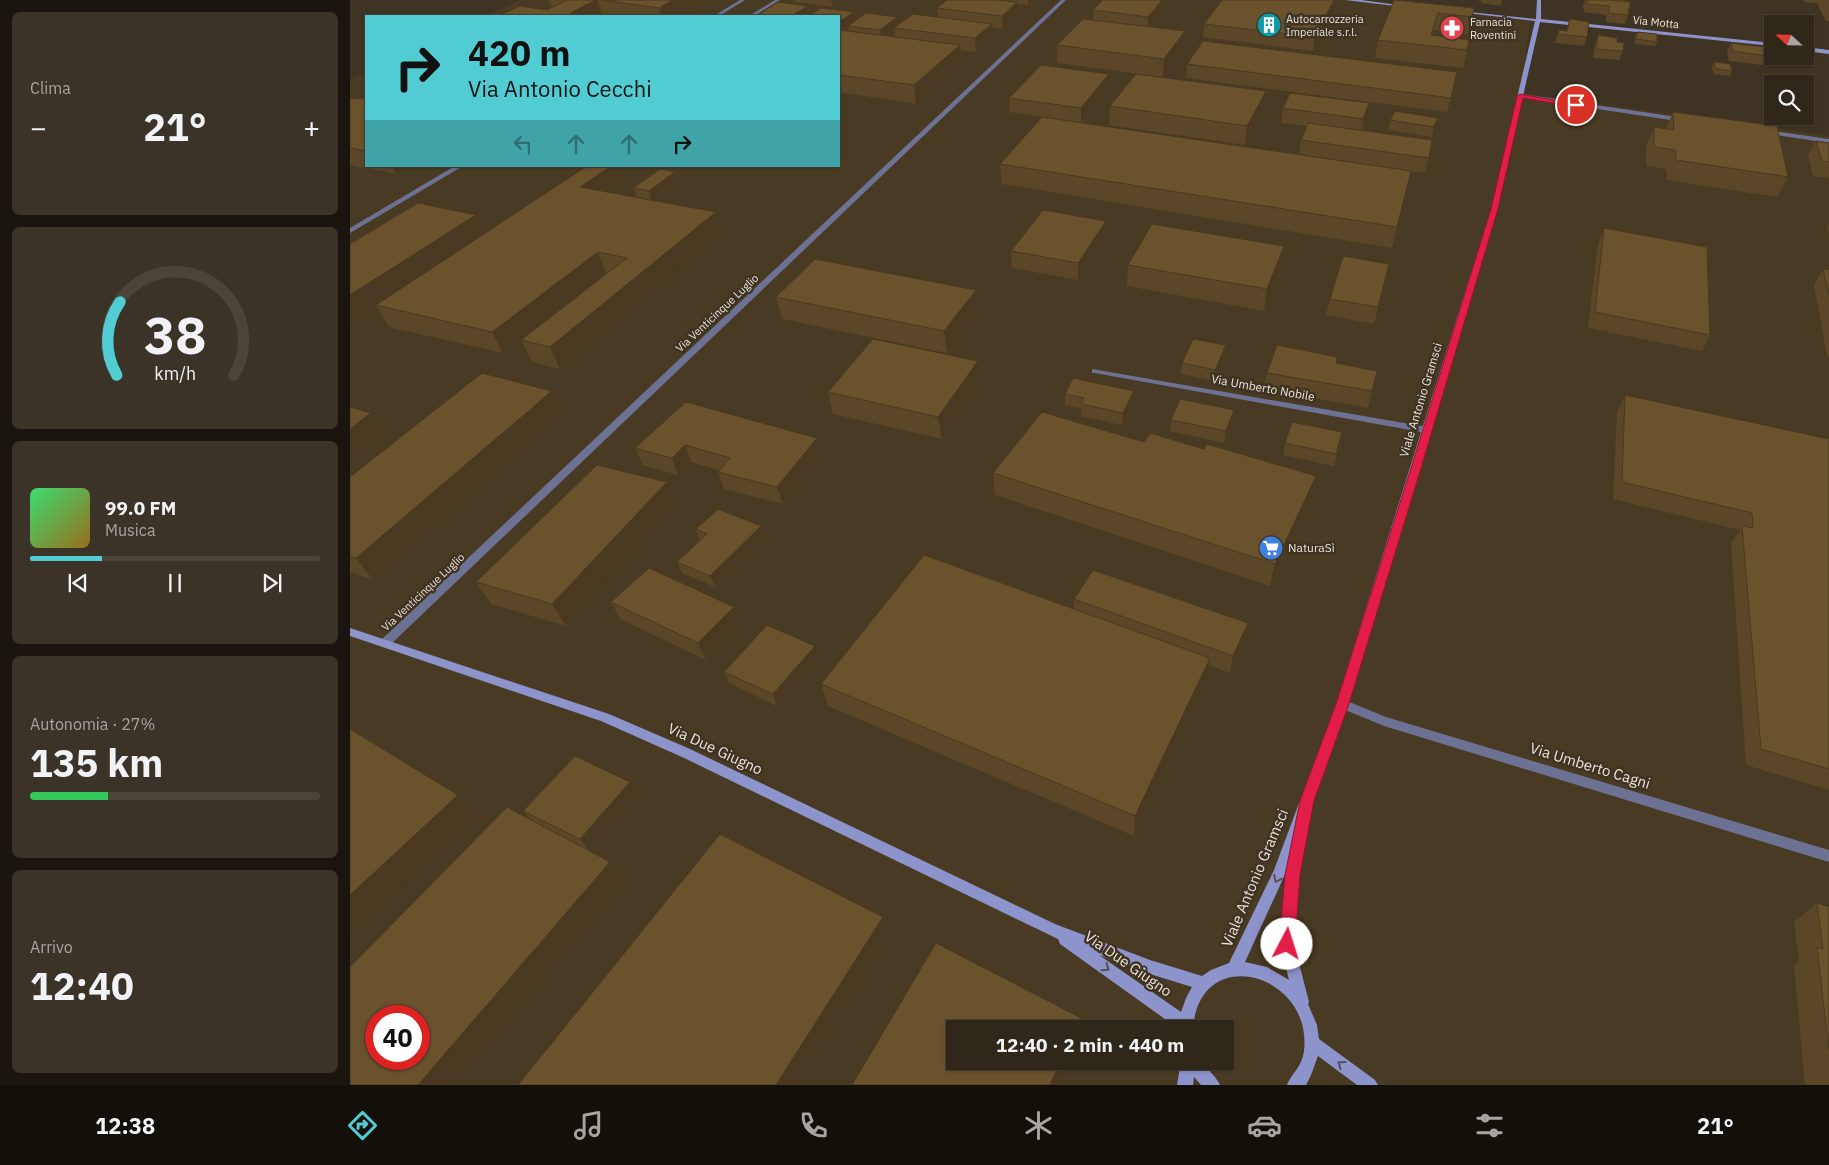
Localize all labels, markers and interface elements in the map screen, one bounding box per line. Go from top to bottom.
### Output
building icon: Autocarrozzeria Imperiale s.r.l. [1256,12,1282,38]
place label: Autocarrozzeria Imperiale s.r.l. [1286,12,1364,39]
street label: Via Motta [1632,13,1680,31]
pharmacy icon: Farnacia Roventini [1439,15,1465,41]
place label: Farnacia Roventini [1470,15,1516,42]
north arrow [1764,15,1814,65]
map controls [1764,15,1814,125]
text: 420 m [468,30,571,76]
icon: right [385,35,450,100]
text: Via Antonio Cecchi [468,74,652,103]
button: search [1764,75,1814,125]
text: Clima [30,78,71,98]
pin [1555,84,1597,126]
icon: arrive [1562,91,1590,119]
text: 21° [143,102,207,151]
text: − [30,109,47,146]
text: + [303,109,320,146]
icon: left [509,130,537,158]
icon: ahead [562,130,590,158]
icon: ahead [615,130,643,158]
icon: right [668,130,696,158]
street label: Via Venticinque Luglio [673,271,761,355]
text: 38 [144,301,206,368]
street label: Viale Antonio Gramsci [1396,341,1445,459]
text: km/h [154,362,196,385]
street label: Via Umberto Nobile [1210,371,1316,404]
text: 99.0 FM [105,496,176,520]
text: Musica [105,520,155,540]
supermarket icon: NaturaSì [1258,535,1284,561]
place label: NaturaSì [1288,540,1335,555]
street label: Via Venticinque Luglio [379,550,467,634]
icon: previous [64,569,92,597]
icon: pause [161,569,189,597]
icon: next [258,569,286,597]
text: Autonomia · 27% [30,714,155,734]
street label: Via Due Giugno [665,718,766,779]
text: 135 km [30,738,163,787]
street label: Via Umberto Cagni [1528,738,1653,793]
street label: Viale Antonio Gramsci [1217,806,1292,950]
one-way arrow [1273,874,1283,883]
position arrow [1260,917,1312,969]
street label: Via Due Giugno [1081,926,1176,1001]
text: Arrivo [30,937,73,957]
text: 12:40 [30,961,134,1010]
one-way arrow [1100,962,1110,971]
speed limit sign: 40 [365,1005,430,1070]
text: 12:40 · 2 min · 440 m [996,1033,1184,1057]
one-way arrow [1337,1061,1347,1070]
icon: directions [345,1108,380,1143]
icon: music [571,1108,606,1143]
icon: phone [796,1108,831,1143]
icon: climate [1021,1108,1056,1143]
icon: car [1247,1108,1282,1143]
icon: filters [1472,1108,1507,1143]
text: 12:38 [95,1111,155,1140]
text: 21° [1697,1111,1734,1140]

